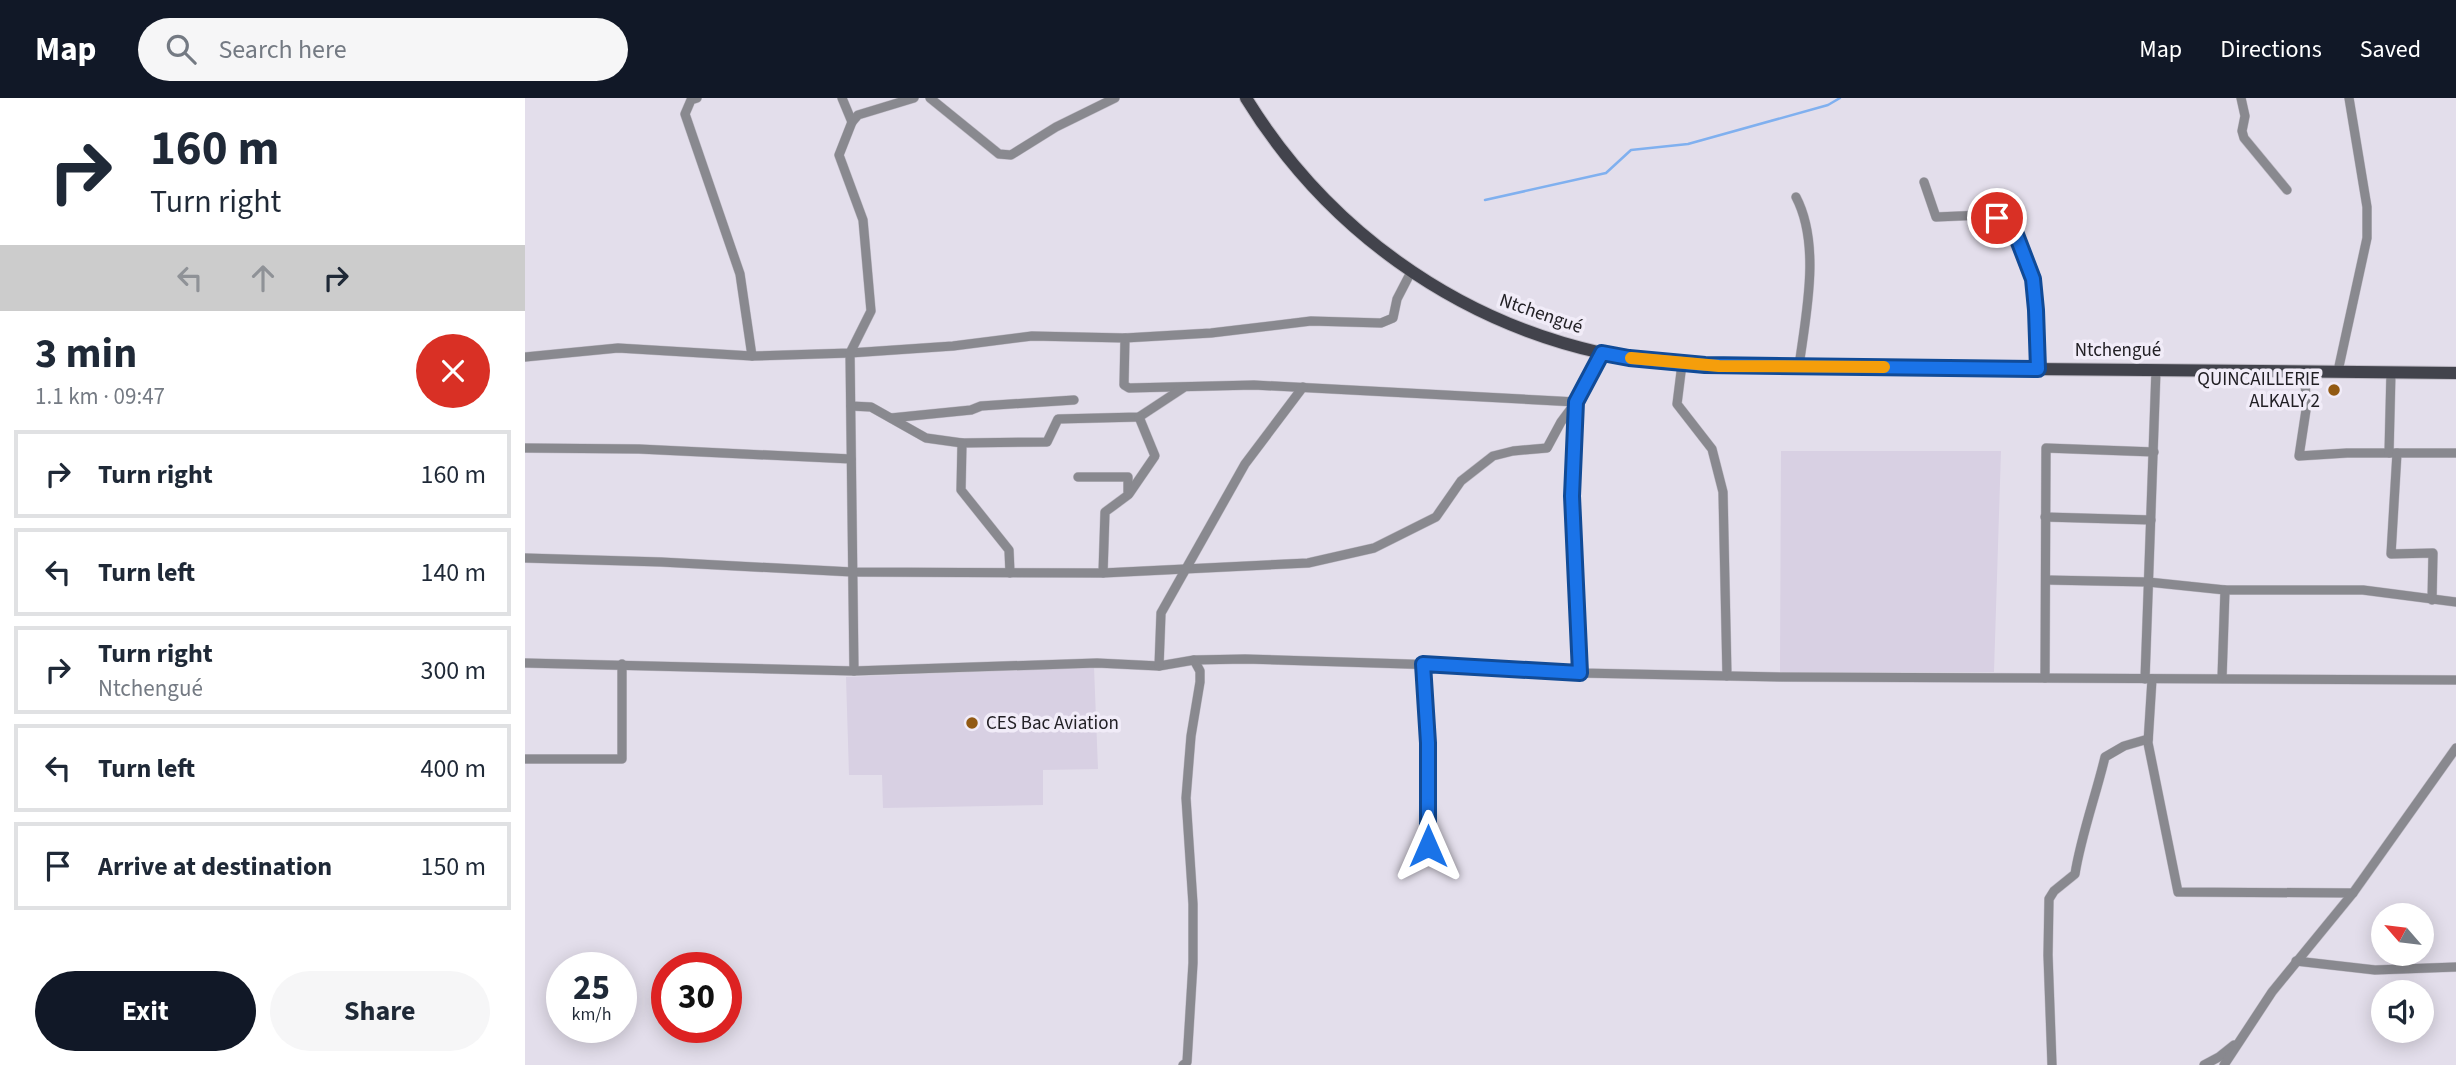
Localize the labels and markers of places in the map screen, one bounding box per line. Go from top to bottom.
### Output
pin [1967,188,2027,248]
place label: QUINCAILLERIE ALKALY 2 [2197,366,2320,415]
marker: QUINCAILLERIE ALKALY 2 [2326,382,2342,398]
place label: CES Bac Aviation [986,710,1119,737]
marker: CES Bac Aviation [964,715,980,731]

